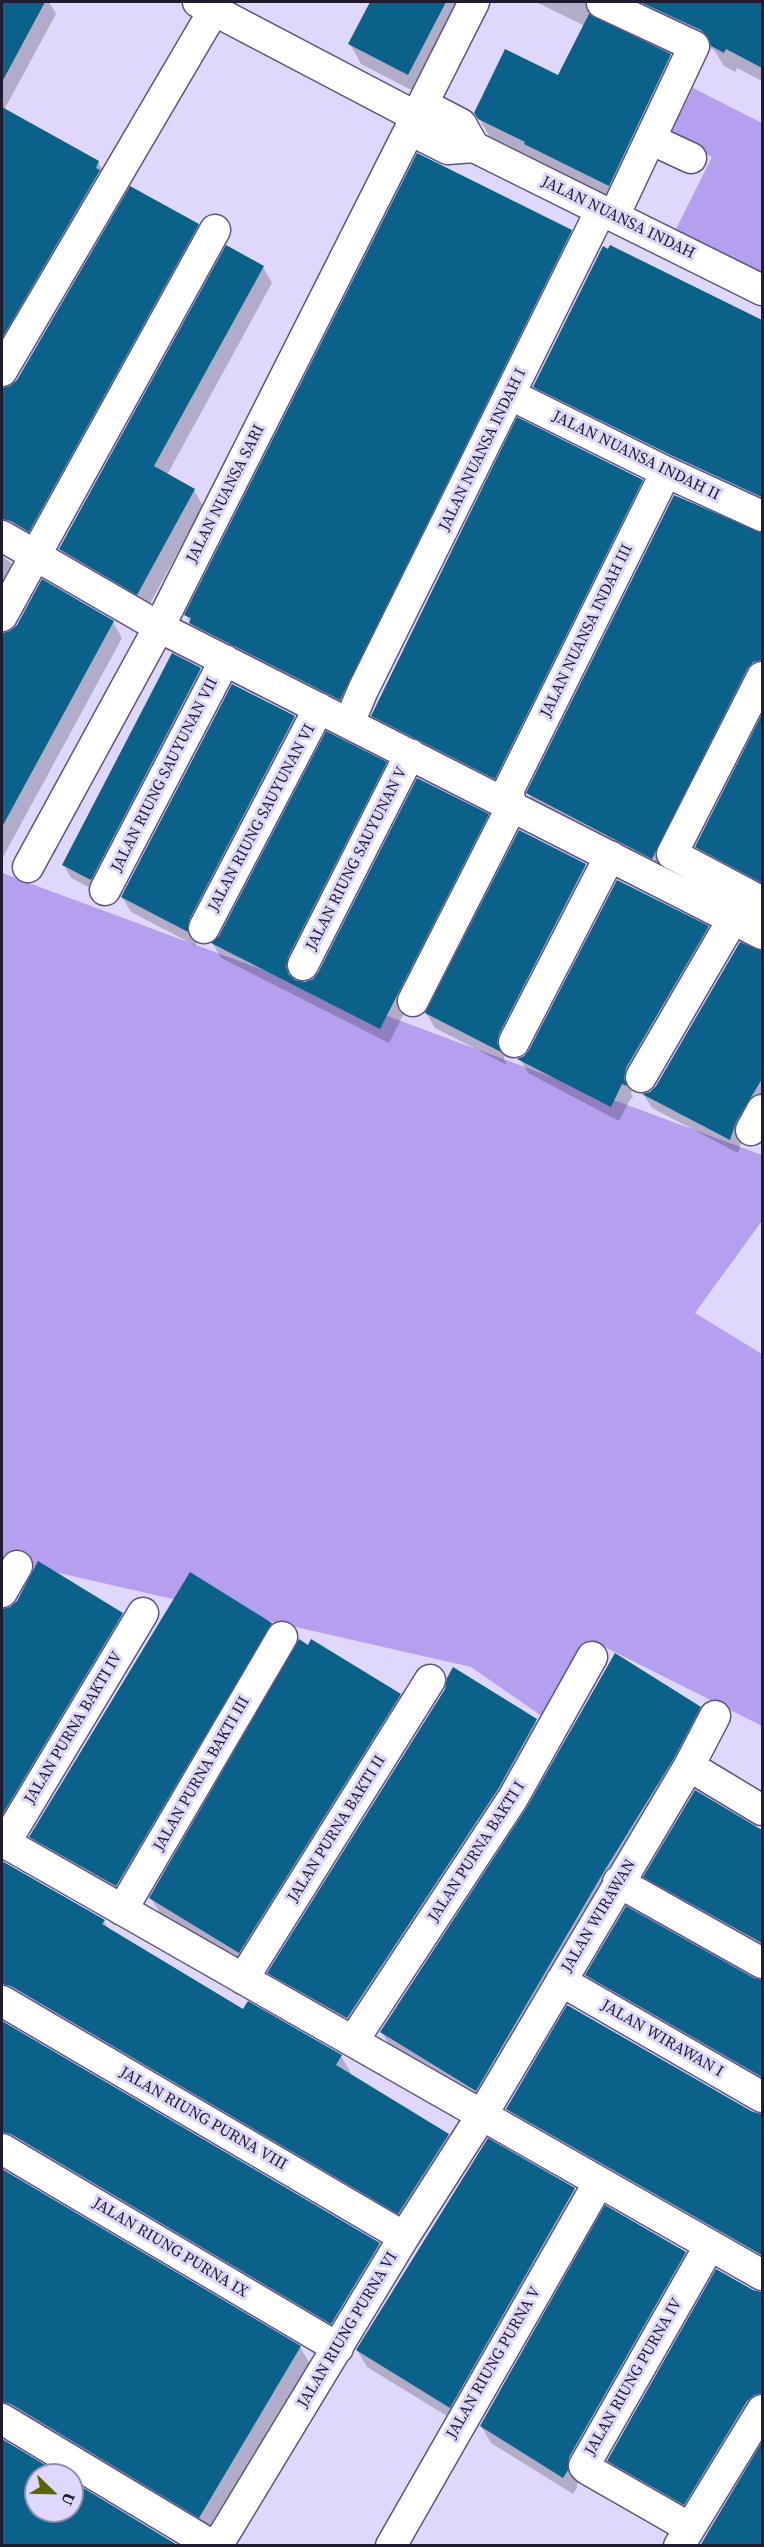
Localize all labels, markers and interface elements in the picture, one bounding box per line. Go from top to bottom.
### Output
street label: JALAN NUANSA INDAH [538,172,698,264]
street label: JALAN NUANSA INDAH I [435,366,531,534]
street label: JALAN NUANSA INDAH II [549,407,723,505]
street label: JALAN NUANSA SARI [183,422,269,566]
street label: JALAN NUANSA INDAH III [537,541,637,721]
street label: JALAN RIUNG SAUYUNAN VII [108,675,222,875]
street label: JALAN RIUNG SAUYUNAN VI [204,721,320,915]
street label: JALAN RIUNG SAUYUNAN V [302,764,412,954]
street label: JALAN PURNA BAKTI IV [21,1648,127,1808]
street label: JALAN PURNA BAKTI III [150,1693,254,1855]
street label: JALAN PURNA BAKTI II [284,1752,390,1906]
street label: JALAN PURNA BAKTI I [424,1778,530,1926]
street label: JALAN WIRAWAN [558,1856,640,1976]
street label: JALAN WIRAWAN I [598,1996,726,2082]
street label: JALAN RIUNG PURNA VIII [116,2063,290,2175]
street label: JALAN RIUNG PURNA IX [89,2194,251,2302]
street label: JALAN RIUNG PURNA VI [294,2249,402,2411]
street label: JALAN RIUNG PURNA V [443,2284,545,2442]
street label: JALAN RIUNG PURNA IV [581,2295,687,2459]
north arrow [24,2463,84,2523]
text: U [56,2490,81,2509]

